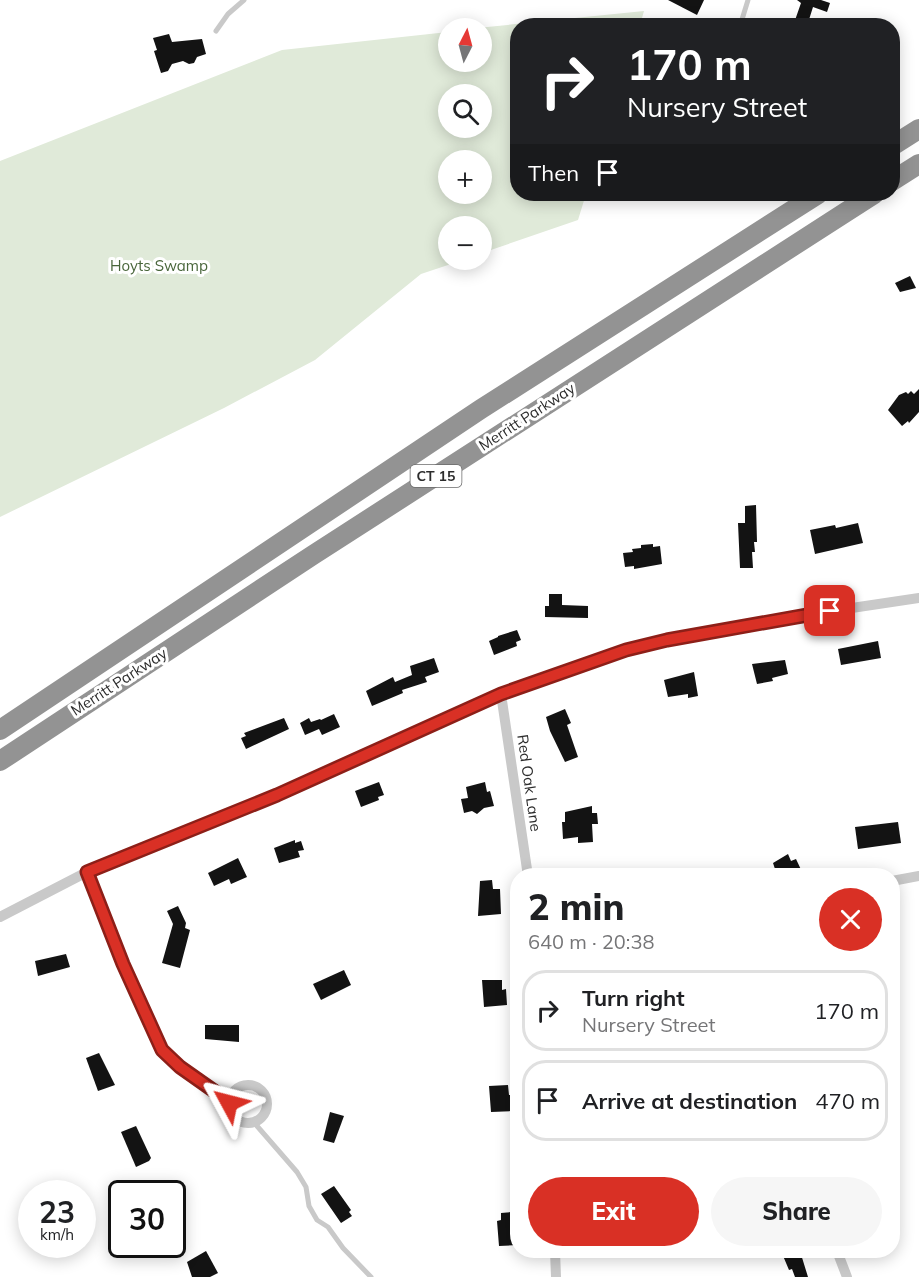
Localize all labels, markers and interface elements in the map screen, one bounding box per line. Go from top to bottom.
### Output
north arrow [438,18,492,72]
map controls [438,18,492,270]
text: 170 m [627,38,752,91]
icon: right [528,42,606,120]
button: search [438,84,492,138]
text: Nursery Street [627,90,807,124]
button: + [438,150,492,204]
icon: arrive [591,156,624,189]
text: Then [528,159,579,187]
button: − [438,216,492,270]
park label: Hoyts Swamp [110,256,208,275]
street label: Merritt Parkway [475,378,578,455]
road number: CT 15 [410,465,462,487]
pin [804,585,855,636]
icon: arrive [813,594,846,627]
street label: Merritt Parkway [67,643,170,720]
street label: Red Oak Lane [513,733,546,833]
text: 2 min [528,884,624,929]
button: close [819,888,882,951]
text: 640 m · 20:38 [528,929,654,954]
text: Turn right [582,984,685,1012]
icon: right [531,994,564,1027]
text: 170 m [814,997,879,1025]
text: Nursery Street [582,1012,715,1037]
position arrow [197,1071,261,1135]
icon: arrive [531,1084,564,1117]
text: Arrive at destination [582,1087,797,1115]
text: 470 m [815,1087,880,1115]
button: Exit [528,1177,699,1246]
button: Share [711,1177,882,1246]
speed limit sign: 30 [108,1180,186,1258]
text: 23 [39,1193,75,1231]
text: km/h [40,1225,74,1244]

